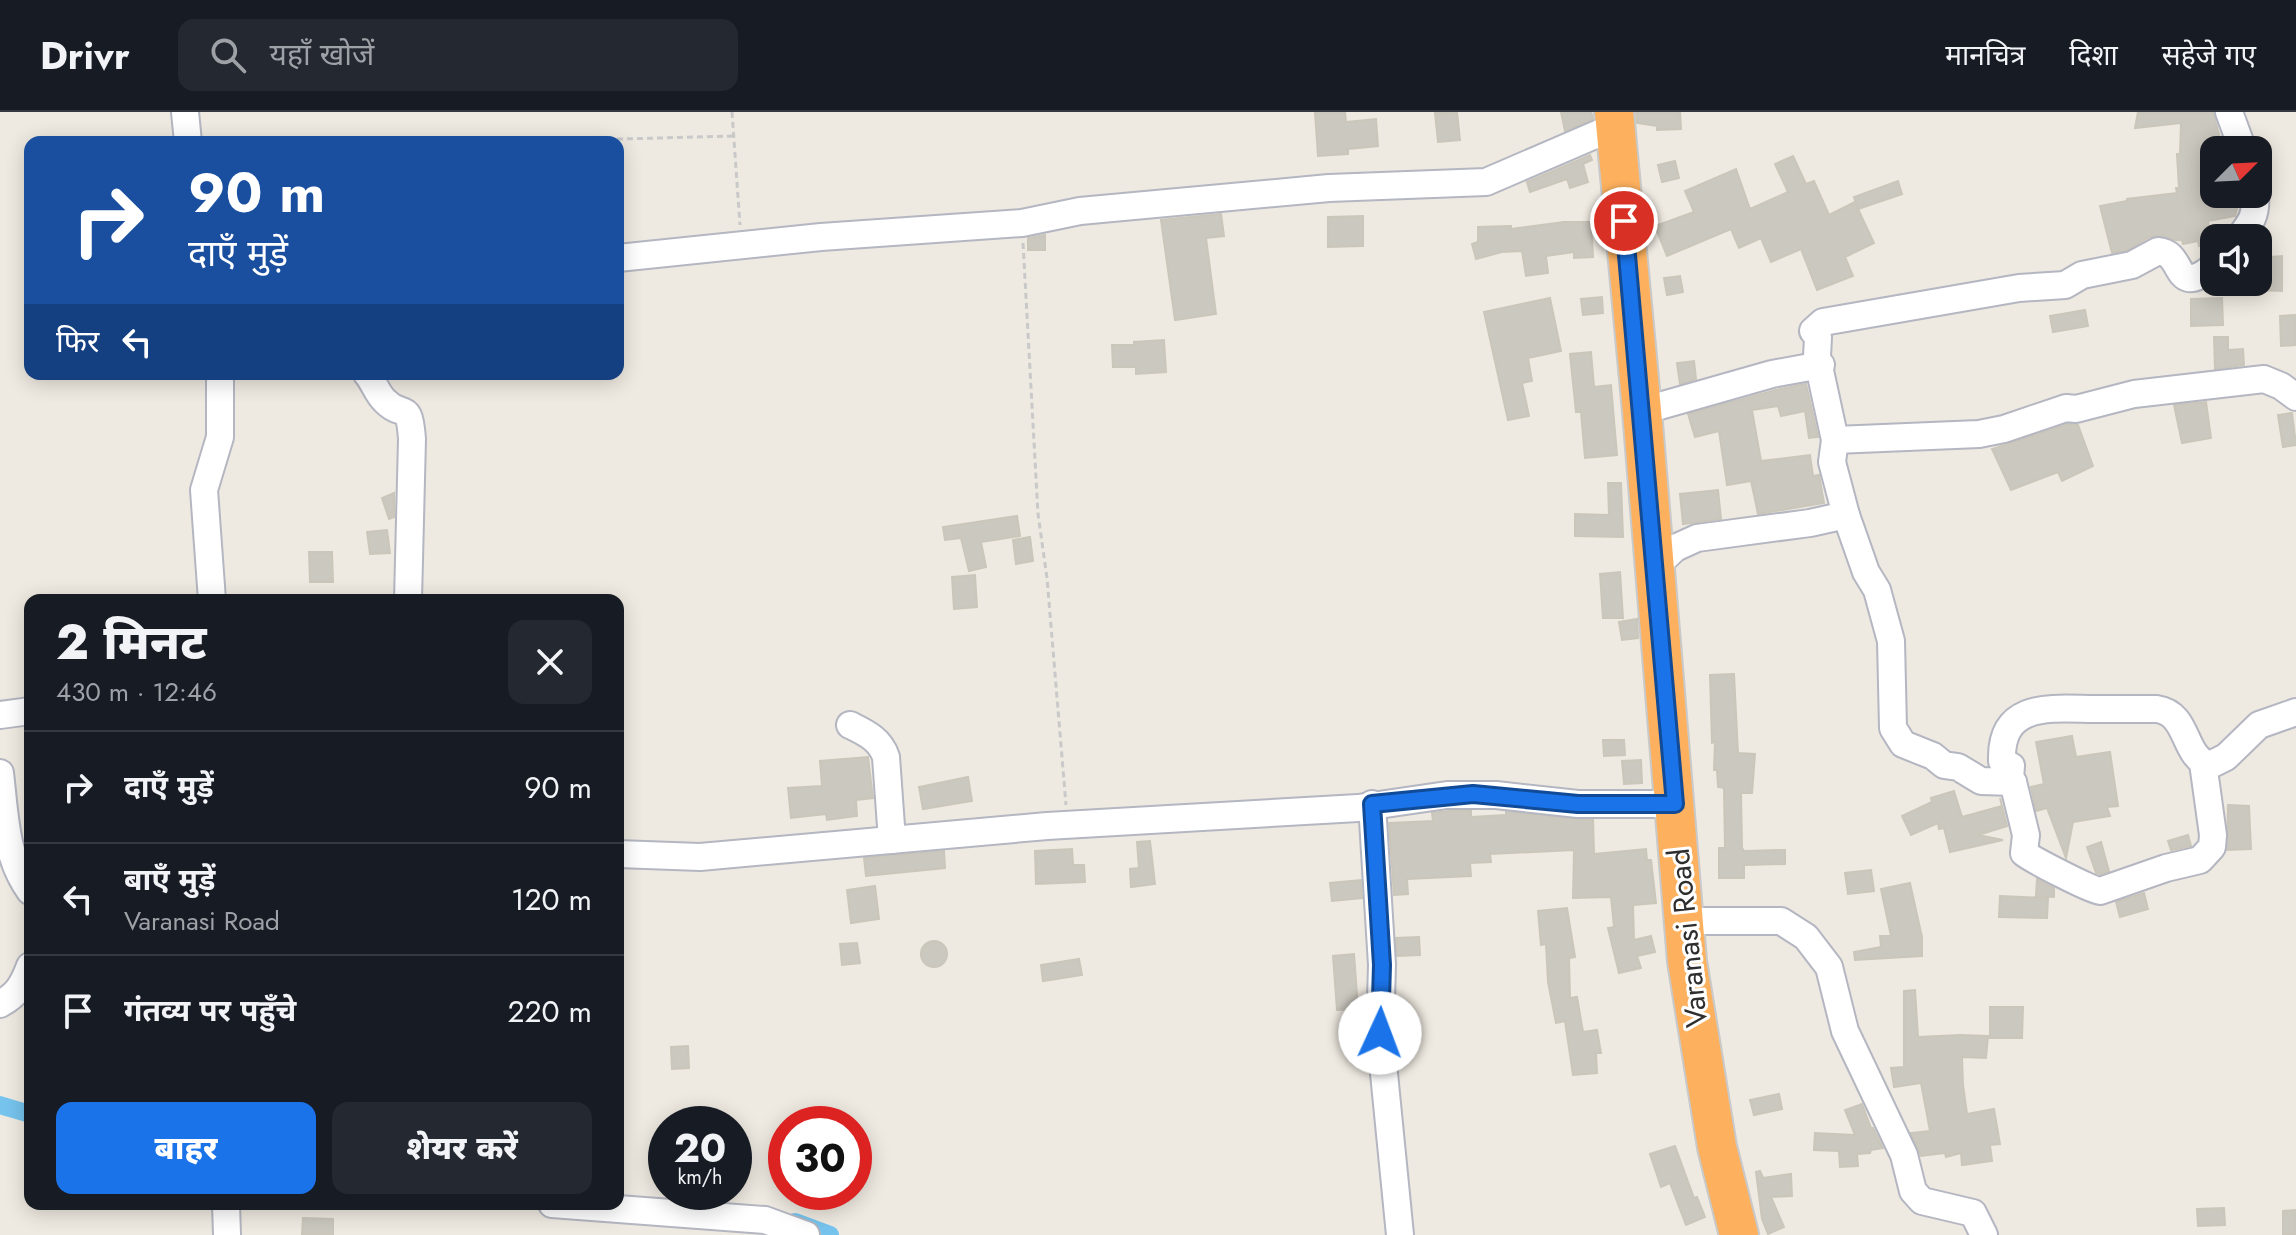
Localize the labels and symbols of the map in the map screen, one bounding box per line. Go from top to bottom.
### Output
north arrow [2200,136,2272,208]
pin [1590,187,1658,255]
street label: Varanasi Road [1657,846,1718,1030]
position arrow [1338,991,1422,1075]
speed limit sign: 30 [768,1106,872,1210]

